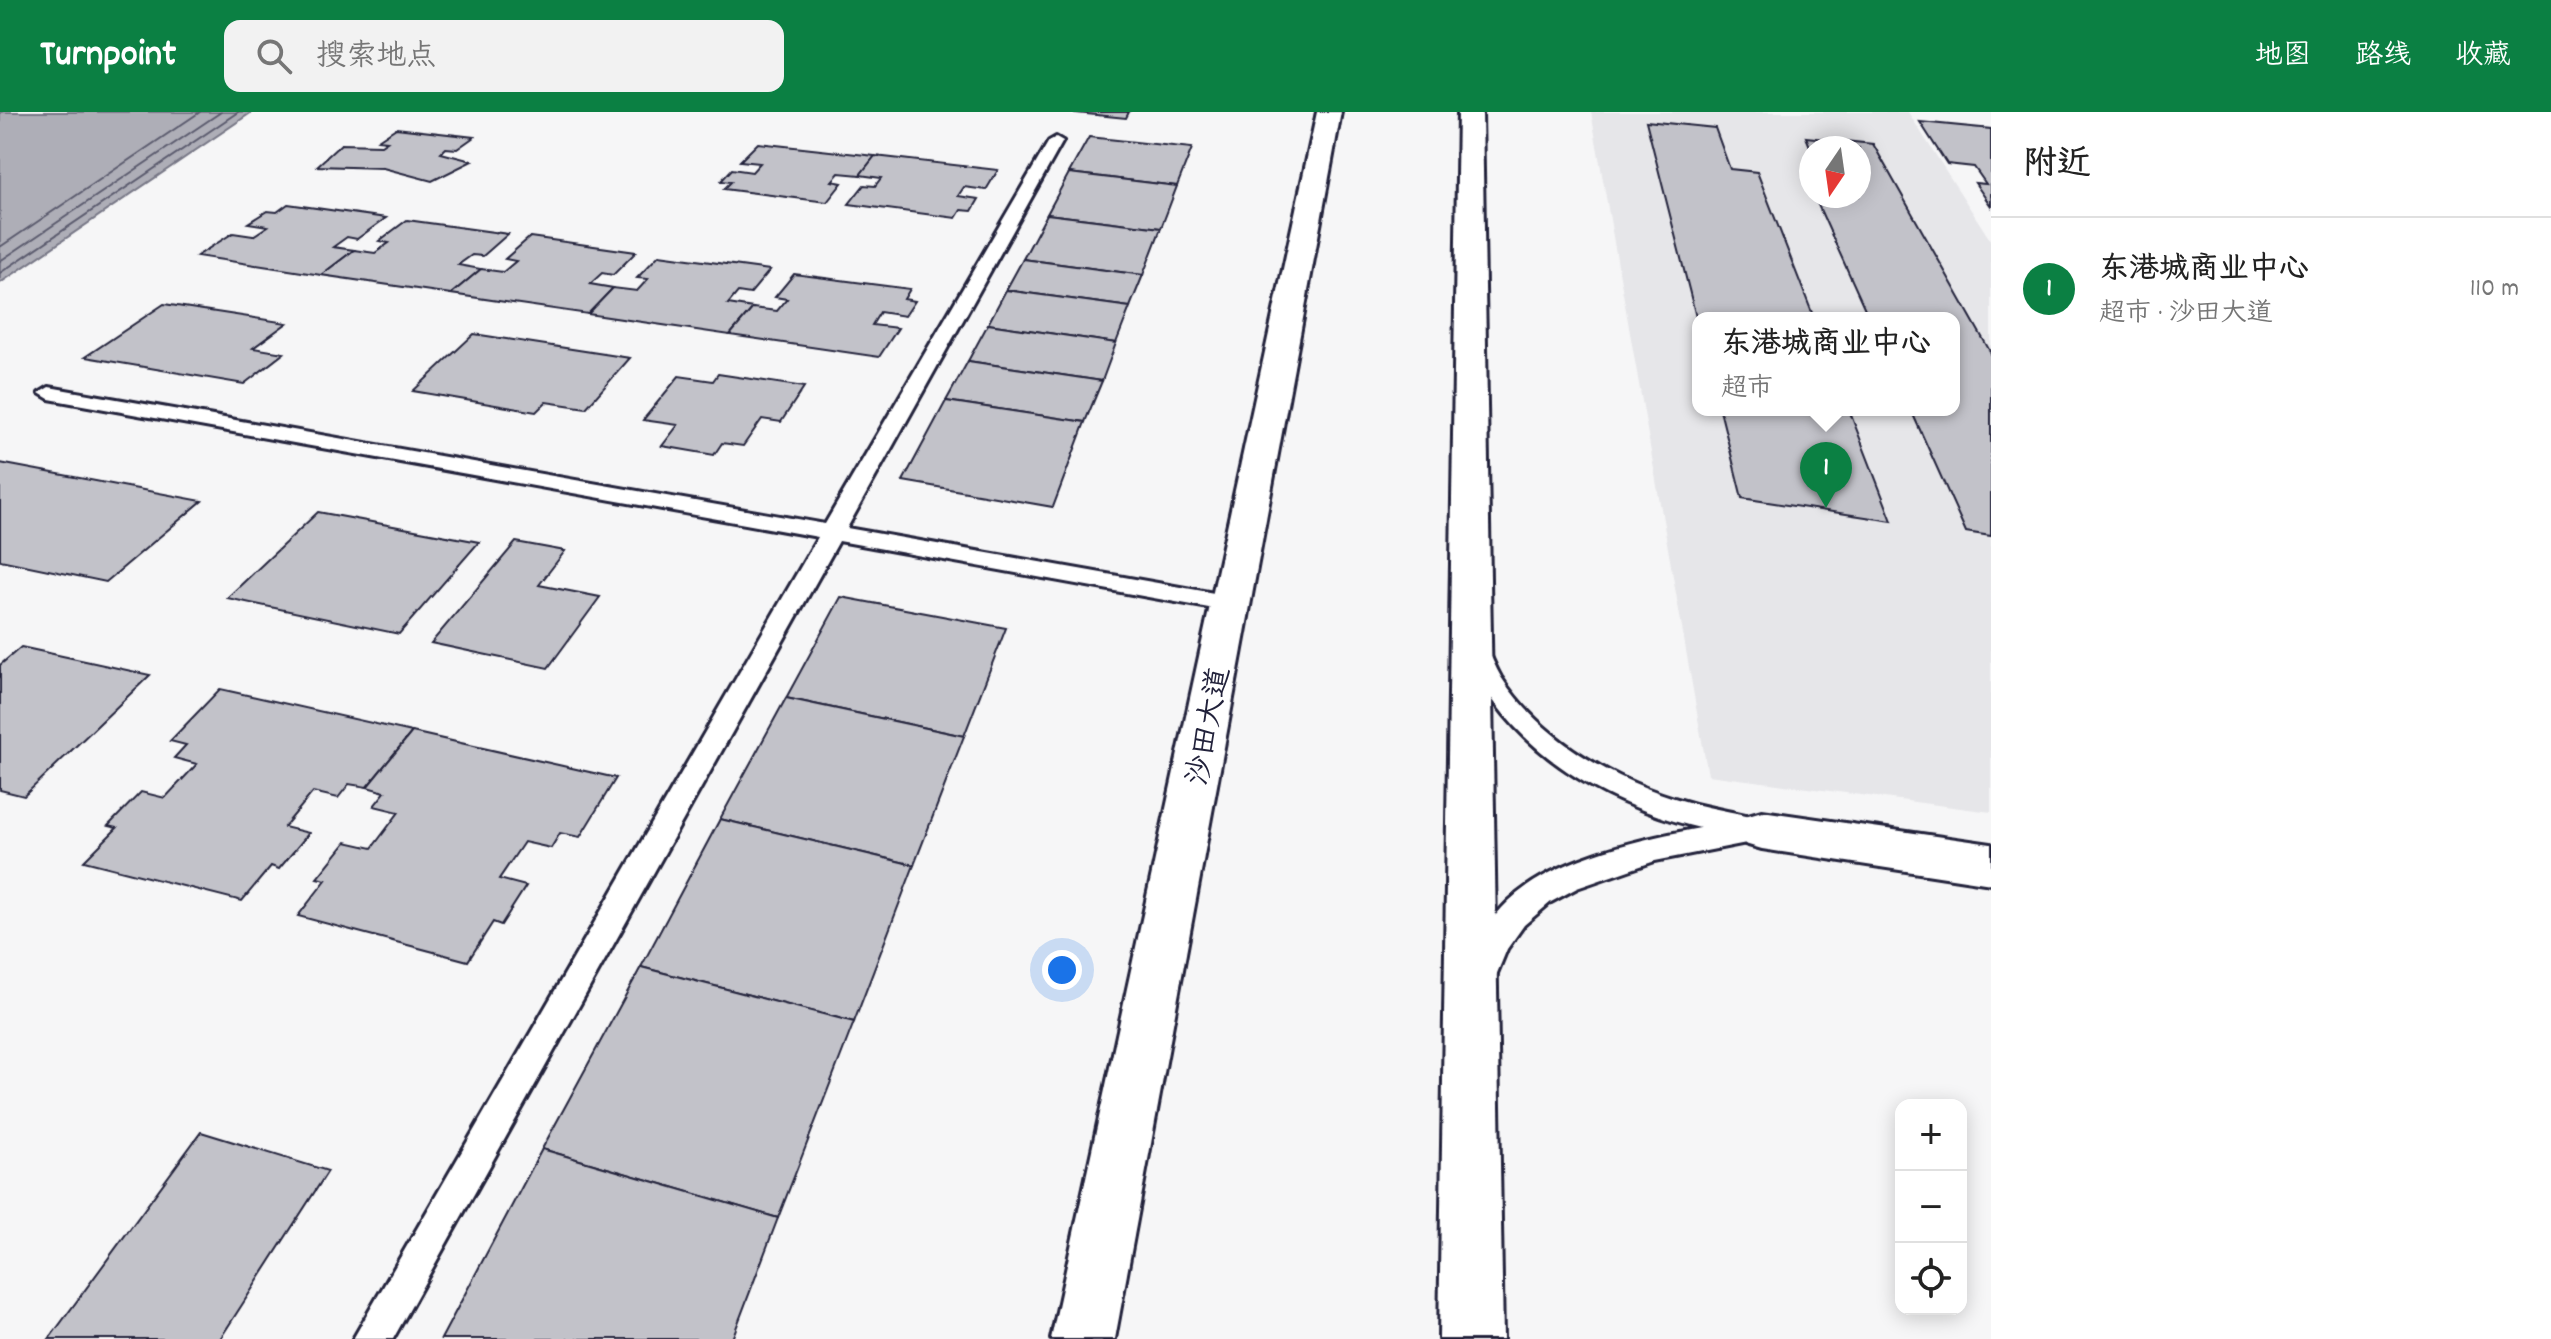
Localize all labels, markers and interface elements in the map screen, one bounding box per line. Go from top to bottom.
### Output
search box [224,20,784,92]
text: Turnpoint [40,29,176,84]
icon: search [252,34,296,78]
text: 搜索地点 [316,37,436,80]
text: 地图 [2255,38,2311,78]
text: 路线 [2355,38,2411,78]
text: 收藏 [2455,38,2511,78]
north arrow [1799,136,1871,208]
text: 附近 [2023,142,2091,191]
text: 东港城商业中心 [2099,250,2309,293]
text: 1 [2046,271,2052,308]
text: 110 m [2470,271,2519,308]
text: 超市 · 沙田大道 [2099,296,2273,333]
popup [1692,312,1960,416]
text: 东港城商业中心 [1721,325,1931,368]
text: 超市 [1721,371,1773,408]
pin: 1 [1800,442,1852,508]
street label: 沙田大道 [1179,664,1244,790]
your location [1042,950,1082,990]
map controls [1895,1099,1967,1315]
button: + [1895,1099,1967,1171]
button: − [1895,1171,1967,1243]
button: locate [1895,1243,1967,1315]

